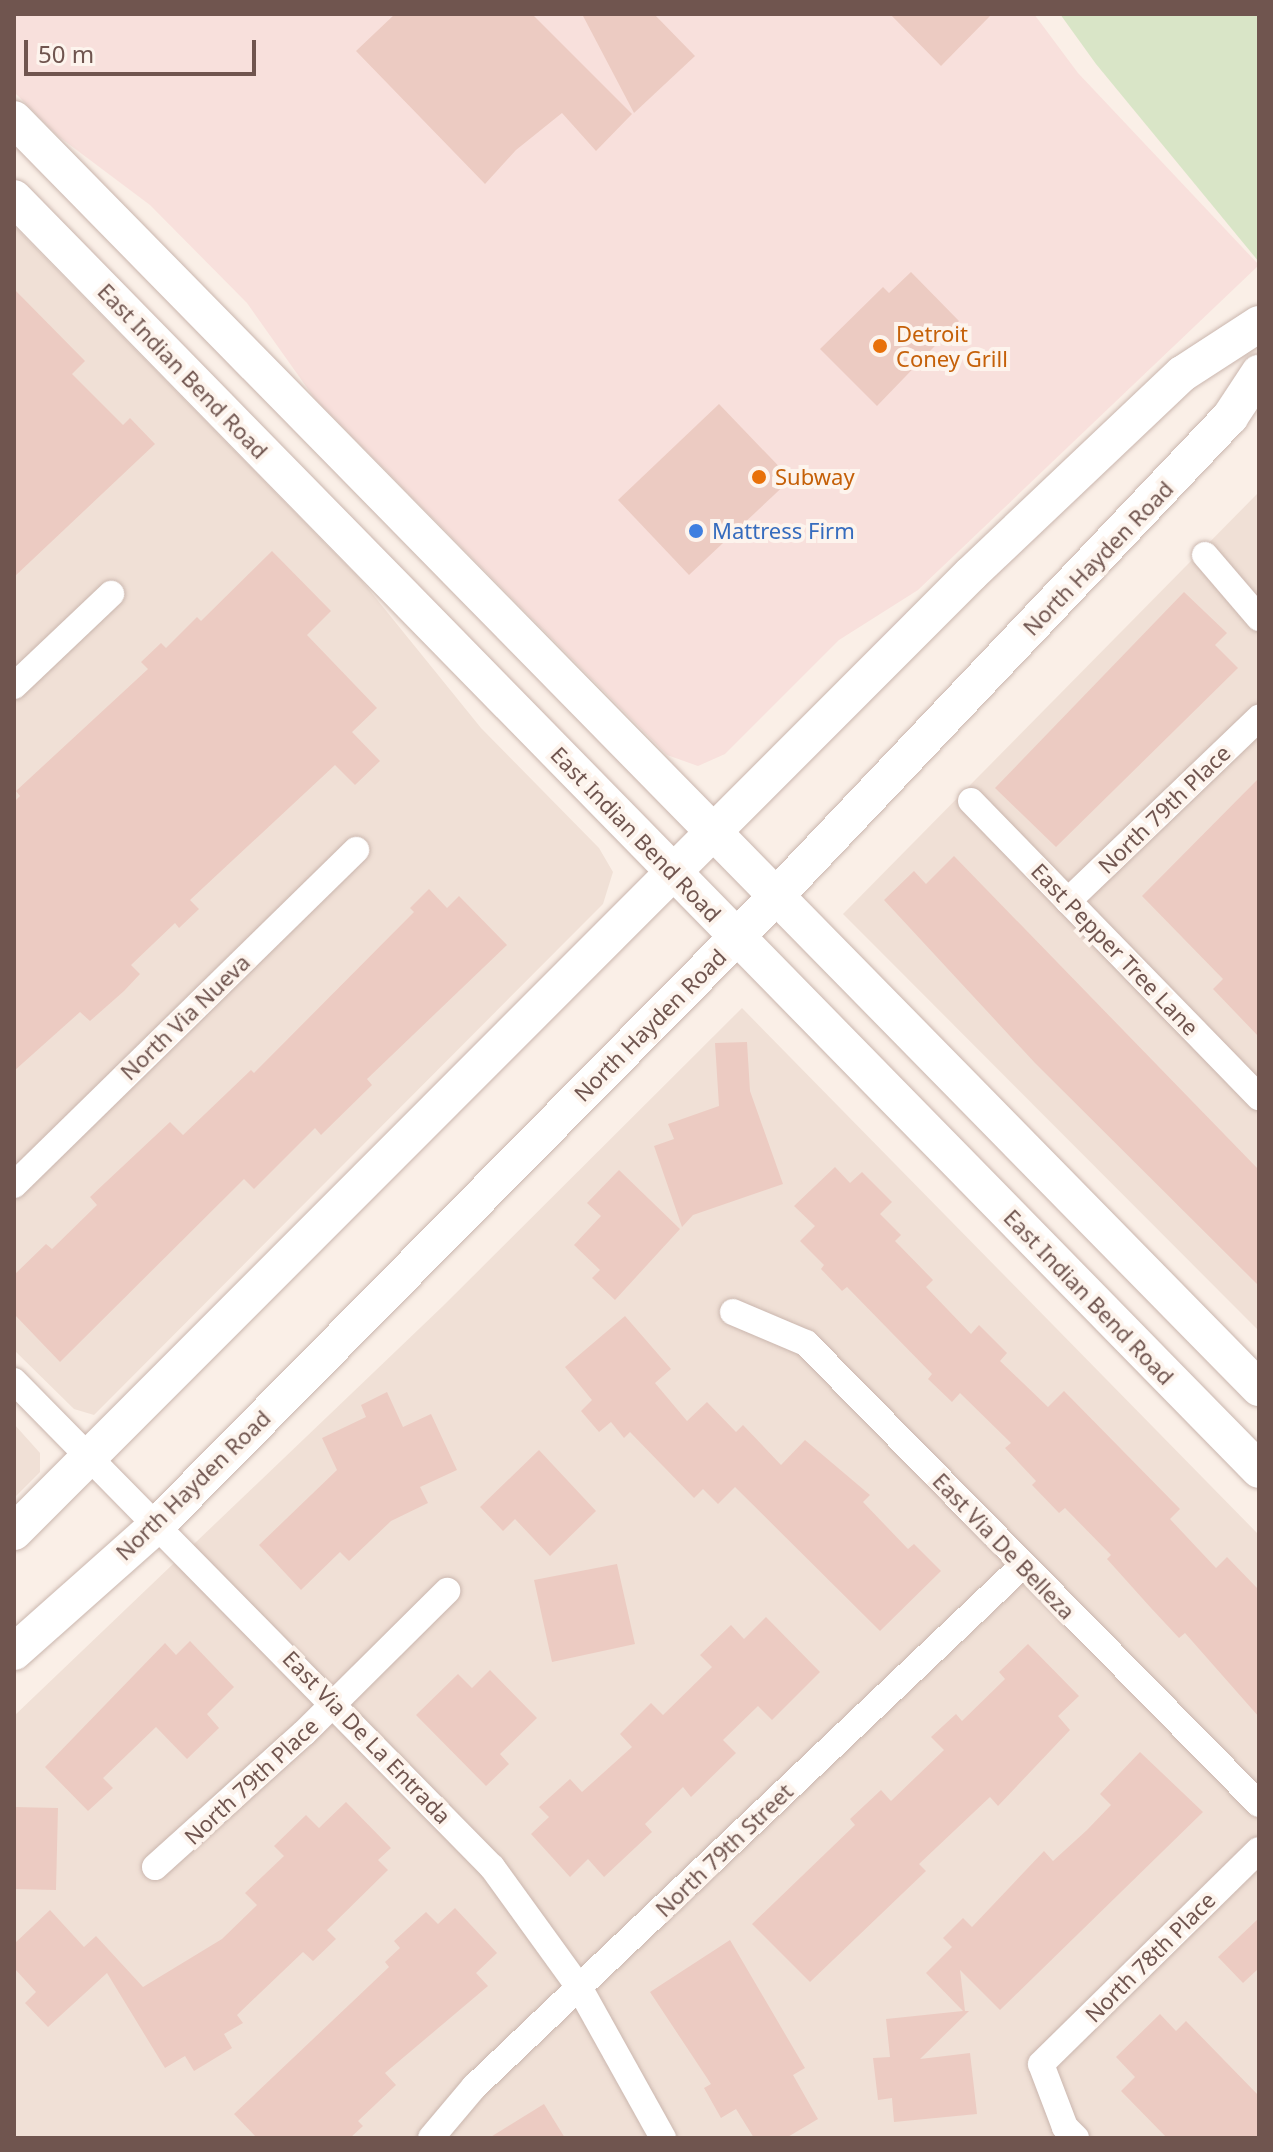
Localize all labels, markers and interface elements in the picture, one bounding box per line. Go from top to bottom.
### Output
scale bar [28,24,260,74]
text: 50 m [38,37,94,70]
street label: East Indian Bend Road [93,278,273,464]
place label: Detroit Coney Grill [896,320,1008,372]
marker: Detroit Coney Grill [871,337,889,355]
place label: Subway [775,464,855,490]
marker: Subway [750,468,768,486]
street label: North Hayden Road [1018,475,1178,641]
place label: Mattress Firm [712,518,855,544]
marker: Mattress Firm [687,522,705,540]
street label: North 79th Place [1093,739,1235,879]
street label: East Indian Bend Road [546,741,726,927]
street label: East Pepper Tree Lane [1026,857,1204,1041]
street label: North Hayden Road [568,943,732,1107]
street label: North Via Nueva [115,949,255,1085]
street label: East Indian Bend Road [999,1204,1179,1390]
street label: North Hayden Road [110,1405,276,1565]
street label: East Via De Belleza [928,1467,1080,1625]
street label: East Via De La Entrada [278,1645,456,1829]
street label: North 79th Place [179,1712,323,1850]
street label: North 79th Street [650,1778,798,1922]
street label: North 78th Place [1079,1886,1221,2028]

